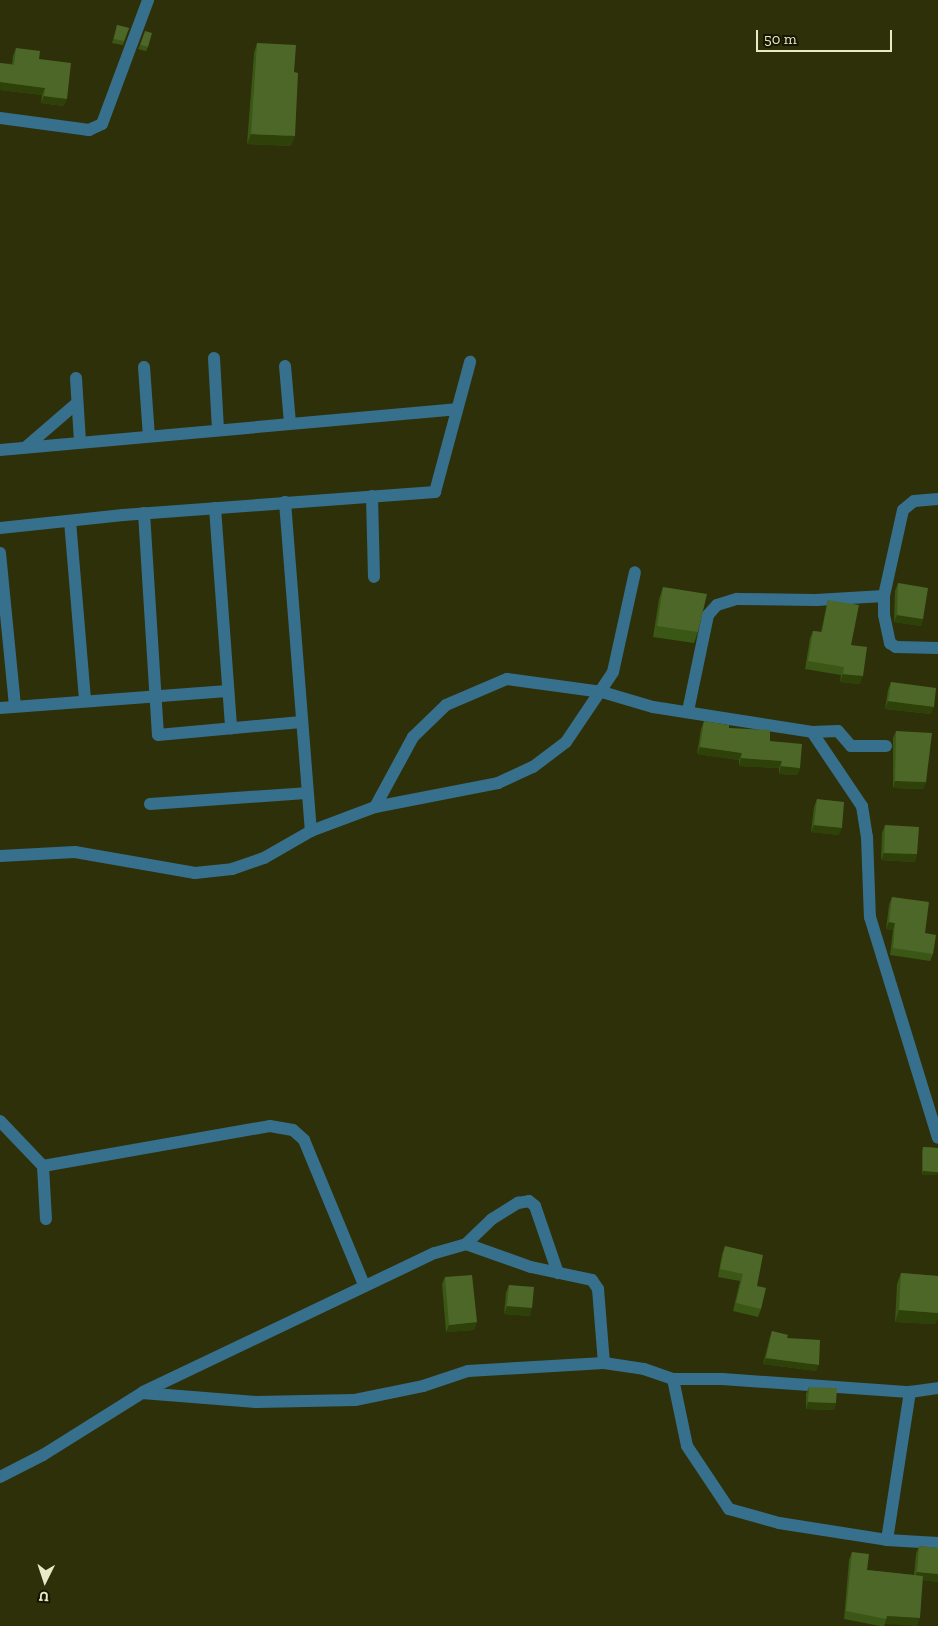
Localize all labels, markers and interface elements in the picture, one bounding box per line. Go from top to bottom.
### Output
scale bar [758,20,894,52]
text: 50 m [764,30,797,48]
north arrow [20,1556,70,1606]
text: U [38,1588,50,1605]

